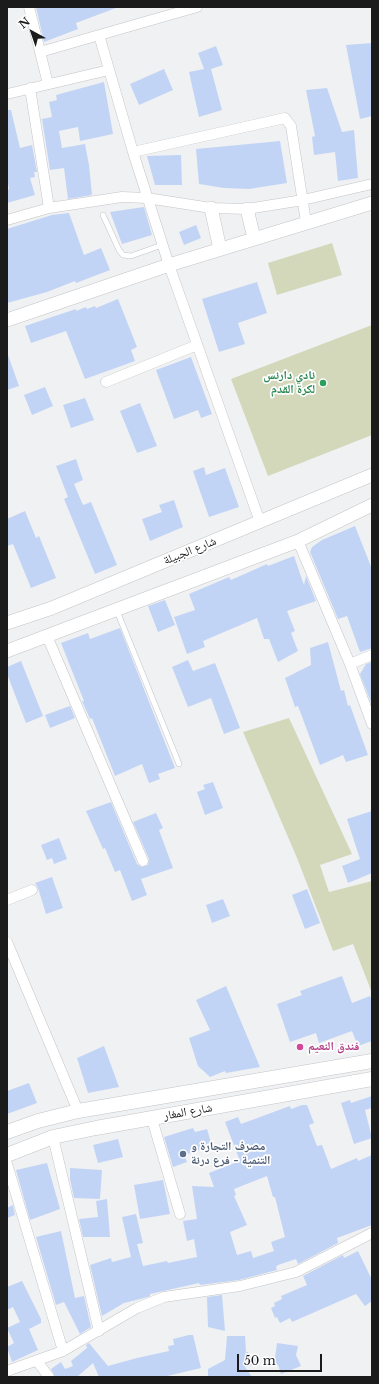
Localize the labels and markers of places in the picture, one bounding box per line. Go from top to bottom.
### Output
place label: نادي دارنس لكرة القدم [263,369,315,397]
marker: نادي دارنس لكرة القدم [318,378,328,388]
place label: فندق النعيم [308,1040,359,1054]
marker: فندق النعيم [295,1042,305,1052]
place label: مصرف التجارة و التنمية - فرع درنة [191,1140,271,1168]
marker: مصرف التجارة و التنمية - فرع درنة [178,1149,188,1159]

